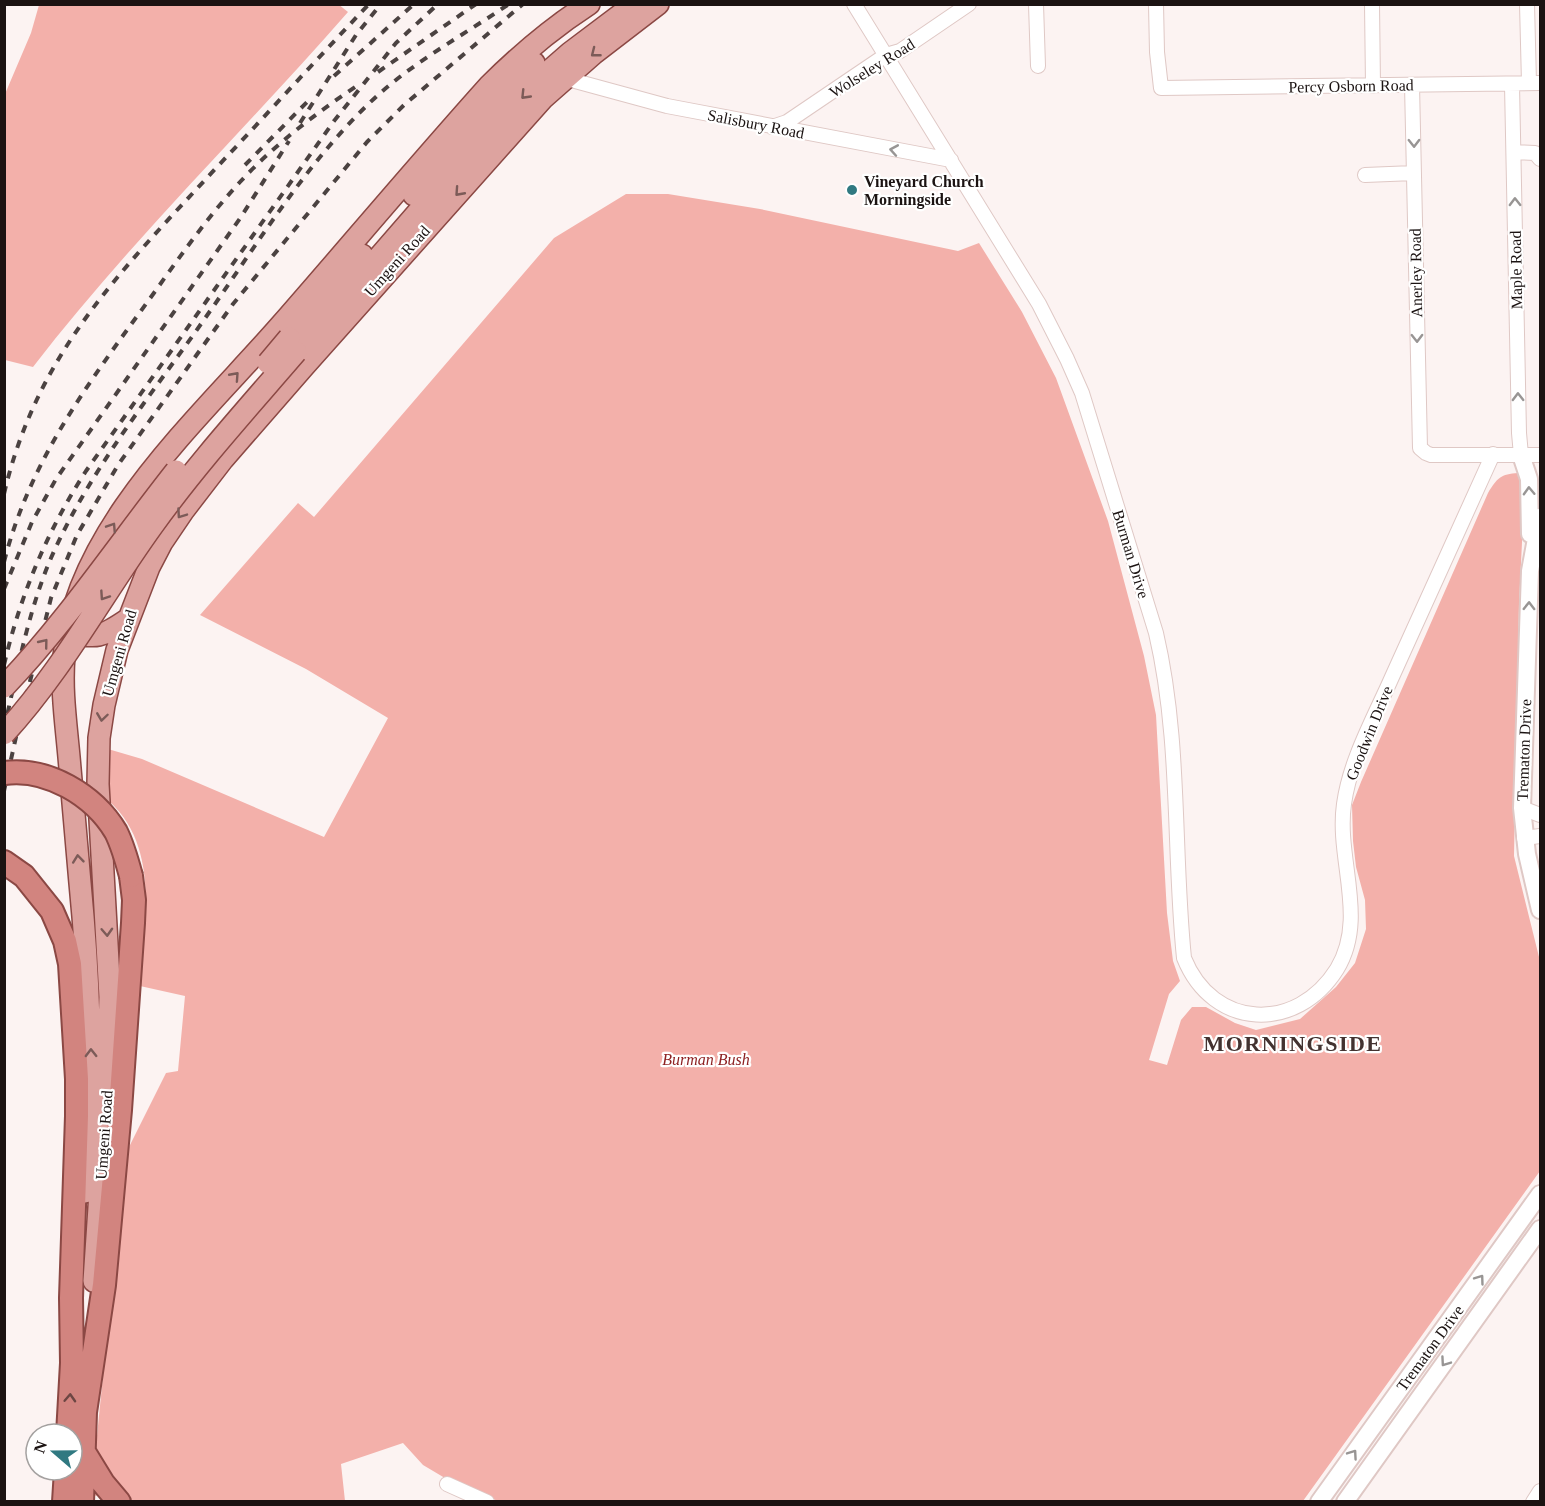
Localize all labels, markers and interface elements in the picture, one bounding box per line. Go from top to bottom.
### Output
street label: Wolseley Road [826,35,918,102]
one-way arrow [590,45,601,56]
street label: Percy Osborn Road [1288,76,1414,97]
one-way arrow [521,88,532,98]
street label: Salisbury Road [706,106,806,143]
one-way arrow [1407,139,1420,148]
one-way arrow [889,144,899,157]
place label: Vineyard Church Morningside [864,173,984,209]
marker: Vineyard Church Morningside [845,183,859,197]
one-way arrow [455,185,466,196]
one-way arrow [1509,197,1521,206]
street label: Umgeni Road [361,222,434,301]
street label: Anerley Road [1407,228,1426,318]
street label: Maple Road [1507,231,1526,309]
one-way arrow [1411,334,1423,343]
one-way arrow [228,372,239,383]
one-way arrow [1512,392,1525,401]
one-way arrow [1523,487,1536,496]
one-way arrow [177,508,188,519]
street label: Burman Drive [1109,508,1153,600]
one-way arrow [105,523,116,534]
one-way arrow [100,590,112,600]
one-way arrow [1523,601,1535,610]
street label: Umgeni Road [99,608,140,699]
one-way arrow [36,639,47,650]
street label: Goodwin Drive [1342,683,1396,783]
street label: Trematon Drive [1514,699,1534,801]
one-way arrow [97,712,109,722]
one-way arrow [72,854,85,863]
one-way arrow [100,928,113,937]
district label: MORNINGSIDE [1203,1031,1383,1056]
one-way arrow [85,1049,97,1058]
park label: Burman Bush [662,1051,750,1068]
street label: Umgeni Road [92,1090,117,1180]
one-way arrow [1473,1274,1484,1285]
street label: Trematon Drive [1393,1302,1467,1394]
one-way arrow [1441,1355,1452,1366]
one-way arrow [64,1394,77,1403]
north arrow [24,1422,84,1482]
text: N [30,1438,50,1455]
one-way arrow [1346,1449,1357,1460]

